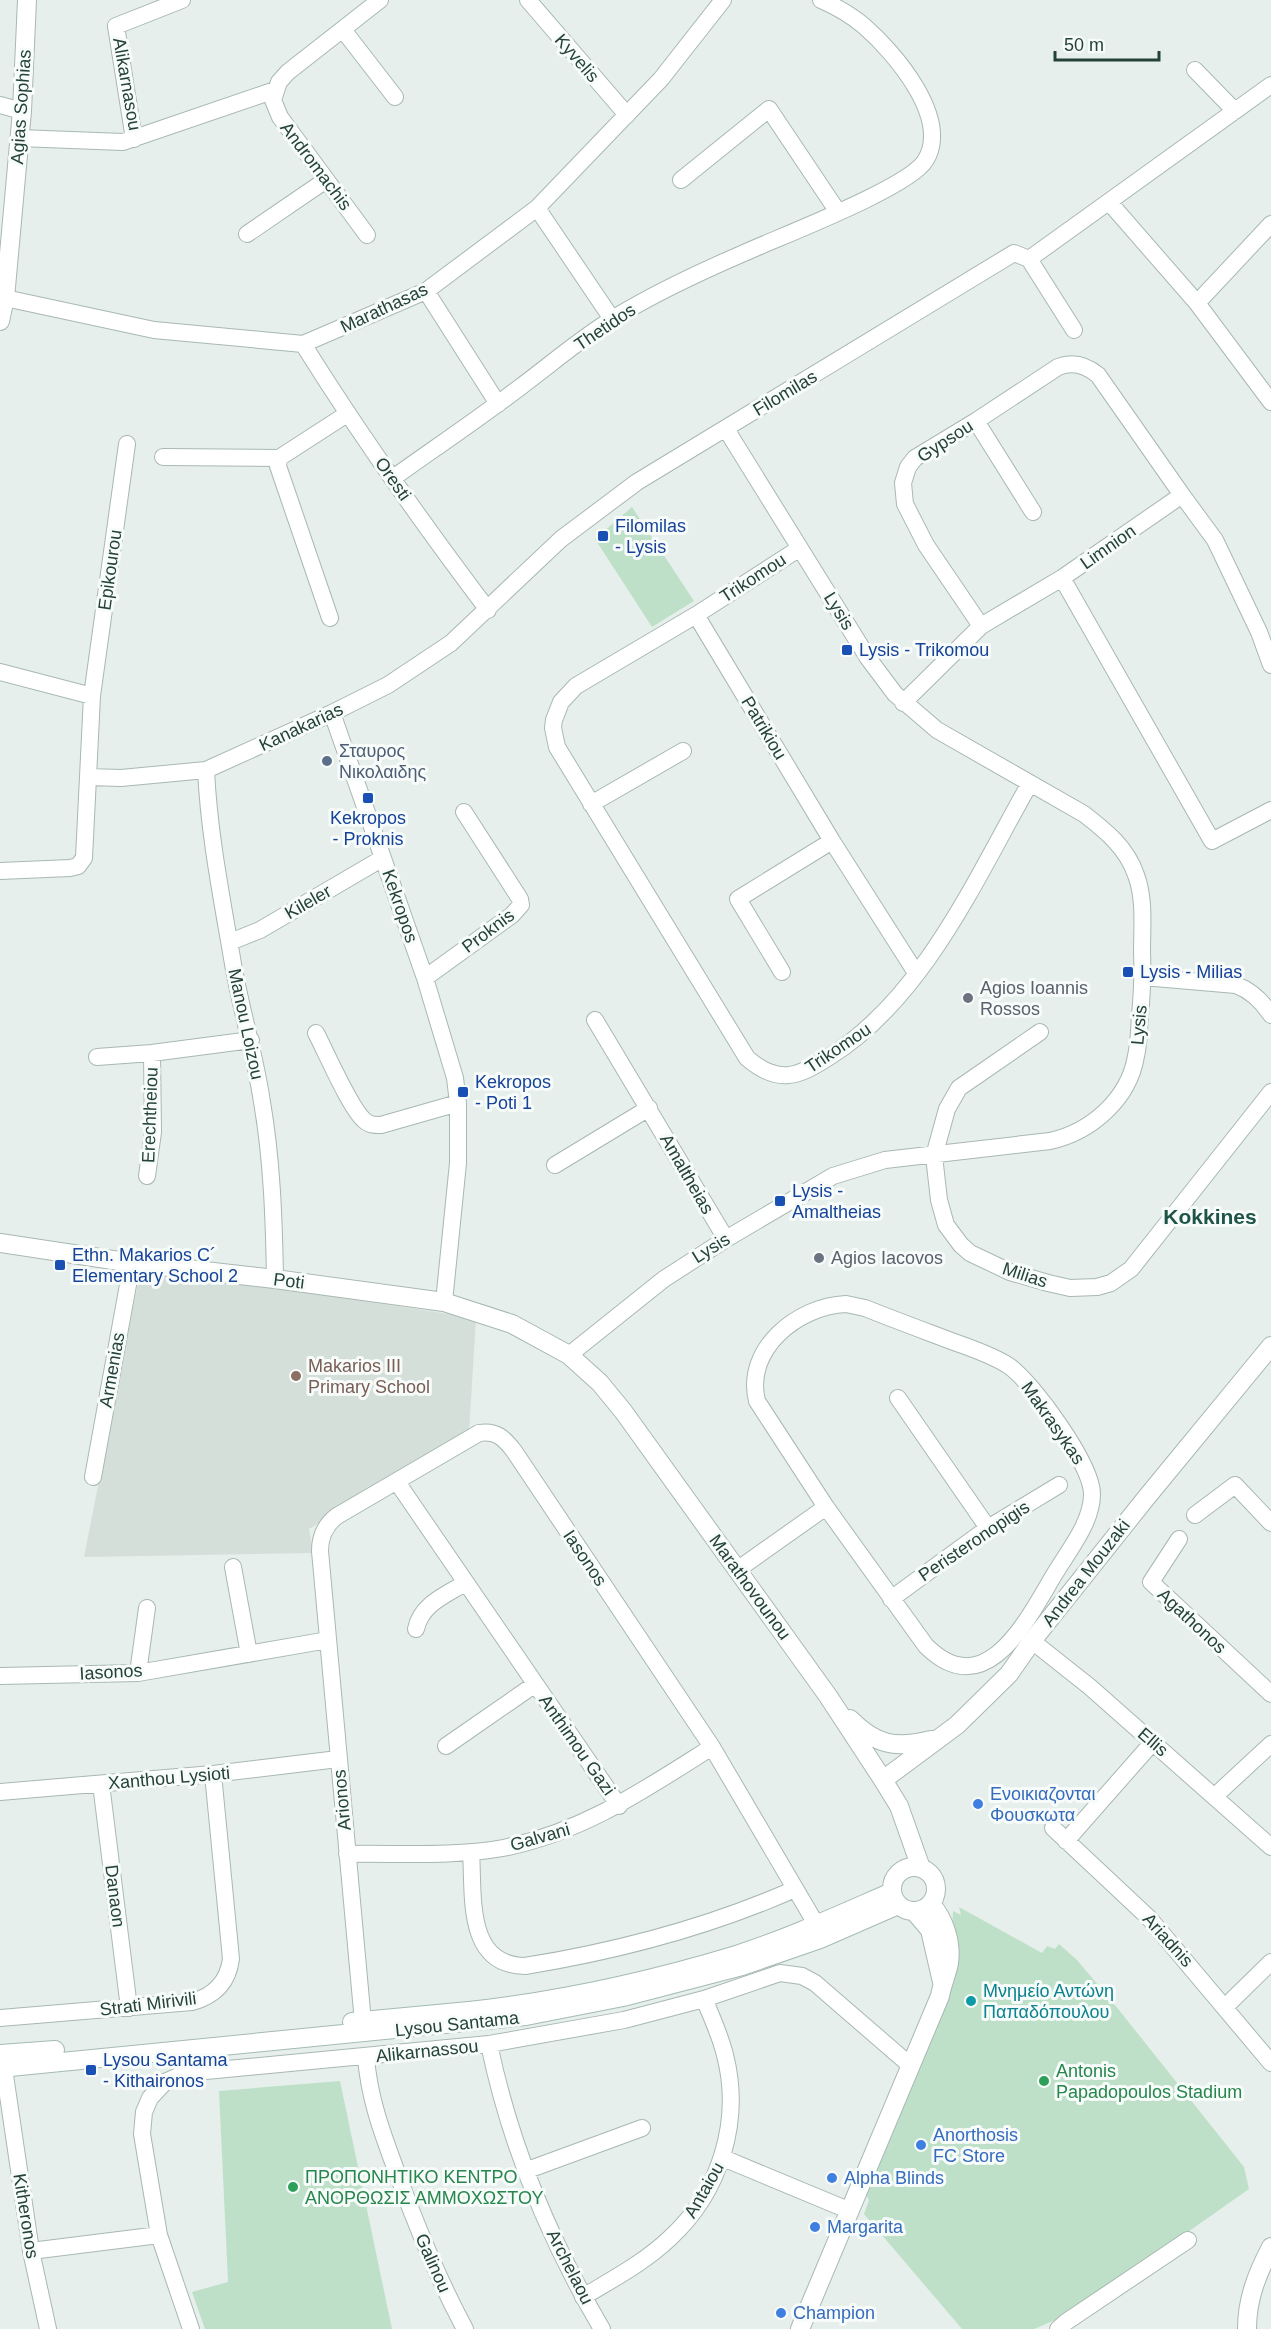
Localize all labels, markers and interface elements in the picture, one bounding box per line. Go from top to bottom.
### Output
scale bar [1055,24,1158,62]
street label: Kyvelis [551,30,603,86]
text: 50 m [1064,35,1104,55]
street label: Alikarnasou [109,36,145,132]
street label: Agias Sophias [7,49,35,165]
street label: Andromachis [276,118,356,214]
street label: Marathasas [337,279,431,337]
street label: Thetidos [571,299,639,355]
street label: Filomilas [749,366,821,420]
street label: Gypsou [914,416,976,466]
street label: Oresti [371,454,415,504]
place label: Filomilas - Lysis [615,516,686,557]
street label: Limnion [1076,521,1140,573]
street label: Epikourou [94,528,126,612]
marker: Filomilas - Lysis [596,529,610,543]
street label: Trikomou [716,549,790,607]
street label: Lysis [820,589,858,633]
place label: Lysis - Trikomou [859,640,989,660]
marker: Lysis - Trikomou [840,643,854,657]
street label: Patrikiou [737,693,791,763]
street label: Kanakarias [256,699,346,755]
place label: Σταυρος Νικολαιδης [339,741,427,782]
marker: Σταυρος Νικολαιδης [320,754,334,768]
marker: Kekropos - Proknis [361,791,375,805]
place label: Kekropos - Proknis [330,808,406,849]
street label: Kekropos [378,867,422,945]
street label: Kileler [281,881,335,923]
street label: Proknis [458,905,518,957]
place label: Lysis - Milias [1140,962,1242,982]
marker: Lysis - Milias [1121,965,1135,979]
street label: Manou Loizou [224,967,268,1081]
place label: Agios Ioannis Rossos [980,978,1088,1019]
marker: Agios Ioannis Rossos [961,991,975,1005]
street label: Lysis [1127,1004,1151,1046]
street label: Trikomou [802,1019,874,1077]
street label: Erechtheiou [138,1067,162,1163]
place label: Kekropos - Poti 1 [475,1072,551,1113]
marker: Kekropos - Poti 1 [456,1085,470,1099]
street label: Amaltheias [656,1130,718,1218]
place label: Lysis - Amaltheias [792,1181,881,1222]
marker: Lysis - Amaltheias [773,1194,787,1208]
district label: Kokkines [1163,1205,1257,1228]
street label: Lysis [689,1229,733,1267]
place label: Ethn. Makarios C´ Elementary School 2 [72,1245,238,1286]
place label: Agios Iacovos [831,1248,943,1268]
marker: Agios Iacovos [812,1251,826,1265]
marker: Ethn. Makarios C´ Elementary School 2 [53,1258,67,1272]
street label: Milias [1000,1258,1050,1292]
street label: Poti [272,1269,306,1293]
street label: Armenias [96,1331,128,1409]
place label: Makarios III Primary School [308,1356,430,1397]
marker: Makarios III Primary School [289,1369,303,1383]
street label: Makrasykas [1017,1378,1089,1468]
street label: Peristeronopigis [915,1497,1033,1585]
street label: Andrea Mouzaki [1038,1516,1134,1630]
street label: Iasonos [559,1526,611,1590]
street label: Marathovounou [705,1531,795,1643]
street label: Agathonos [1154,1584,1230,1658]
street label: Iasonos [79,1660,143,1684]
street label: Anthimou Gazi [535,1691,619,1799]
street label: Ellis [1134,1724,1172,1760]
street label: Xanthou Lysioti [107,1763,231,1793]
street label: Arionos [329,1769,355,1831]
place label: Ενοικιαζονται Φουσκωτα [990,1784,1095,1825]
marker: Ενοικιαζονται Φουσκωτα [971,1797,985,1811]
street label: Galvani [508,1819,572,1855]
street label: Danaon [101,1863,129,1929]
street label: Ariadnis [1139,1909,1197,1971]
place label: Μνημείο Αντώνη Παπαδόπουλου [983,1981,1114,2022]
street label: Strati Mirivili [99,1988,197,2020]
marker: Μνημείο Αντώνη Παπαδόπουλου [964,1994,978,2008]
street label: Lysou Santama [394,2007,521,2040]
street label: Alikarnassou [375,2036,479,2066]
place label: Lysou Santama - Kithaironos [103,2050,228,2091]
place label: Antonis Papadopoulos Stadium [1056,2061,1242,2102]
marker: Lysou Santama - Kithaironos [84,2063,98,2077]
marker: Antonis Papadopoulos Stadium [1037,2074,1051,2088]
place label: Anorthosis FC Store [933,2125,1018,2166]
marker: Anorthosis FC Store [914,2138,928,2152]
street label: Antaiou [680,2159,728,2221]
place label: ΠΡΟΠΟΝΗΤΙΚΟ ΚΕΝΤΡΟ ΑΝΟΡΘΩΣΙΣ ΑΜΜΟΧΩΣΤΟΥ [305,2167,543,2208]
place label: Alpha Blinds [844,2168,944,2188]
marker: Alpha Blinds [825,2171,839,2185]
street label: Kitheronos [9,2172,43,2260]
marker: ΠΡΟΠΟΝΗΤΙΚΟ ΚΕΝΤΡΟ ΑΝΟΡΘΩΣΙΣ ΑΜΜΟΧΩΣΤΟΥ [286,2180,300,2194]
place label: Margarita [827,2217,904,2237]
marker: Margarita [808,2220,822,2234]
street label: Archelaou [543,2226,597,2308]
street label: Galinou [411,2231,455,2295]
place label: Champion [793,2303,875,2323]
marker: Champion [774,2306,788,2320]

